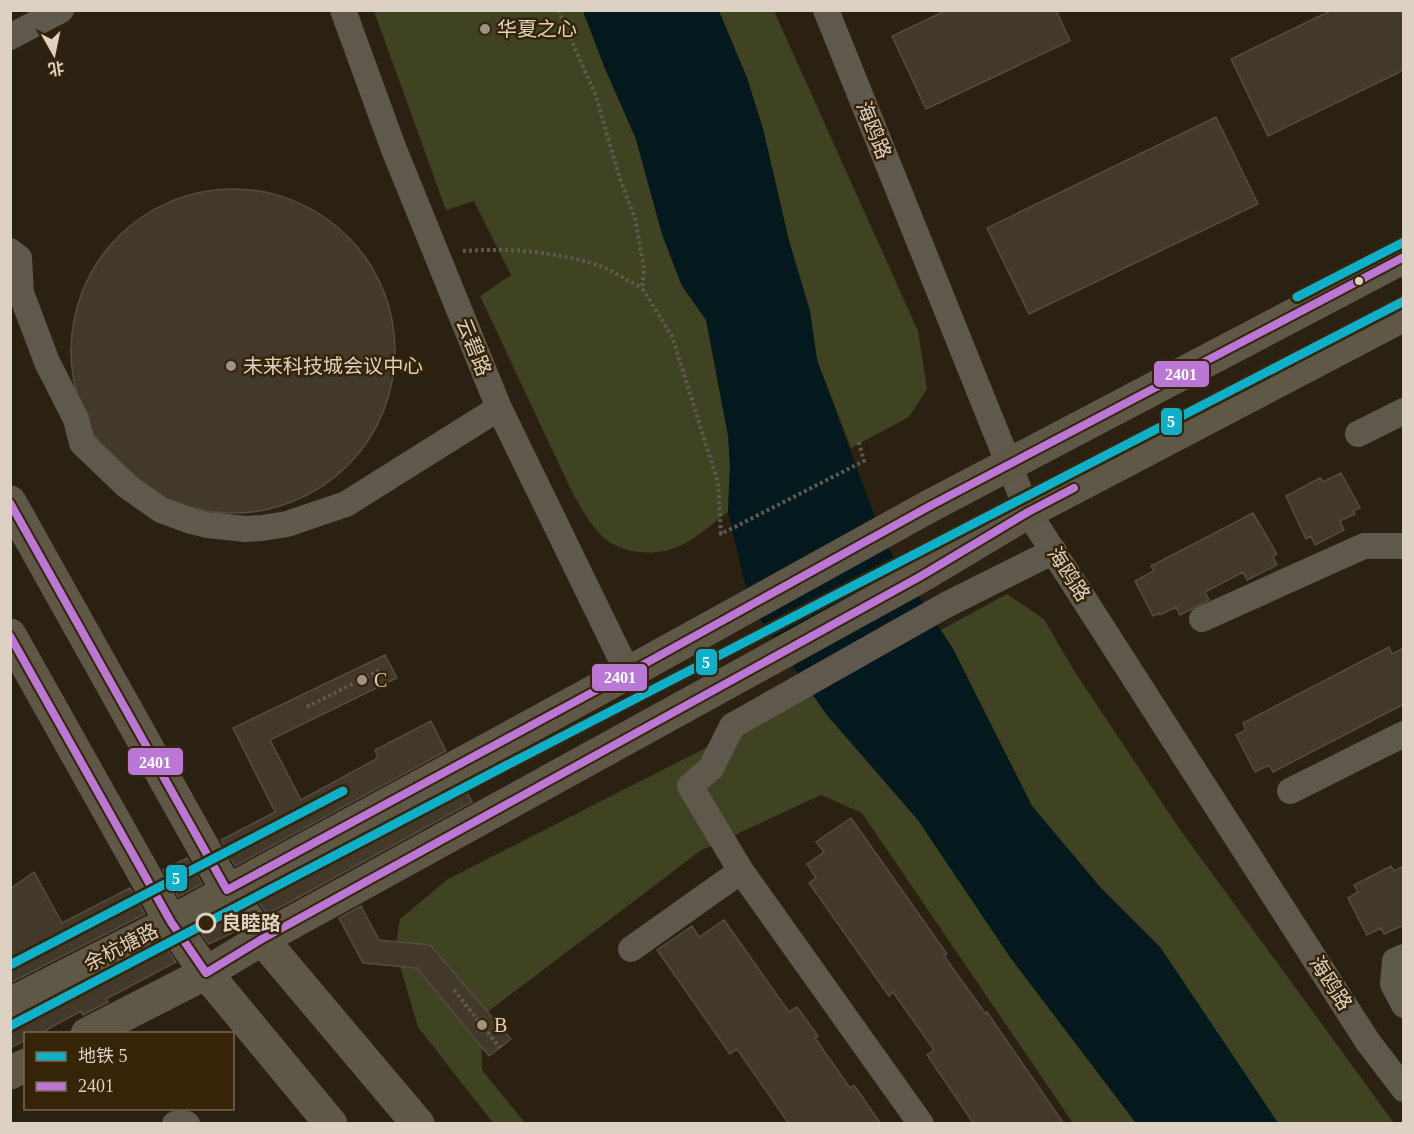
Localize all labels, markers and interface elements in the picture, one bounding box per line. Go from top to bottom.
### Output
place label: 华夏之心 [497,18,577,40]
marker: 华夏之心 [478,22,492,36]
north arrow [24,24,84,84]
text: 北 [47,59,66,78]
street label: 海鸥路 [853,98,895,162]
unlabelled marker [1353,275,1365,287]
street label: 云碧路 [453,315,495,379]
place label: 未来科技城会议中心 [243,355,423,377]
marker: 未来科技城会议中心 [224,359,238,373]
line badge: 2401 [1153,360,1210,388]
text: 2401 [1165,366,1197,383]
line badge: 5 [1160,407,1183,436]
text: 5 [1167,413,1175,430]
street label: 海鸥路 [1043,543,1095,605]
line badge: 5 [695,648,718,676]
text: 5 [702,654,710,671]
line badge: 2401 [591,663,648,692]
place label: C [374,669,387,691]
text: 2401 [604,669,636,686]
marker: C [355,673,369,687]
line badge: 2401 [127,747,184,776]
text: 2401 [139,754,171,771]
line badge: 5 [165,864,188,892]
text: 5 [172,870,180,887]
place label: 良睦路 [221,912,281,934]
marker: 良睦路 [196,913,216,933]
street label: 余杭塘路 [80,919,162,975]
street label: 海鸥路 [1305,952,1357,1014]
place label: B [494,1014,507,1036]
marker: B [475,1018,489,1032]
legend [24,1032,234,1110]
text: 地铁 5 [78,1046,128,1066]
text: 2401 [78,1076,114,1096]

